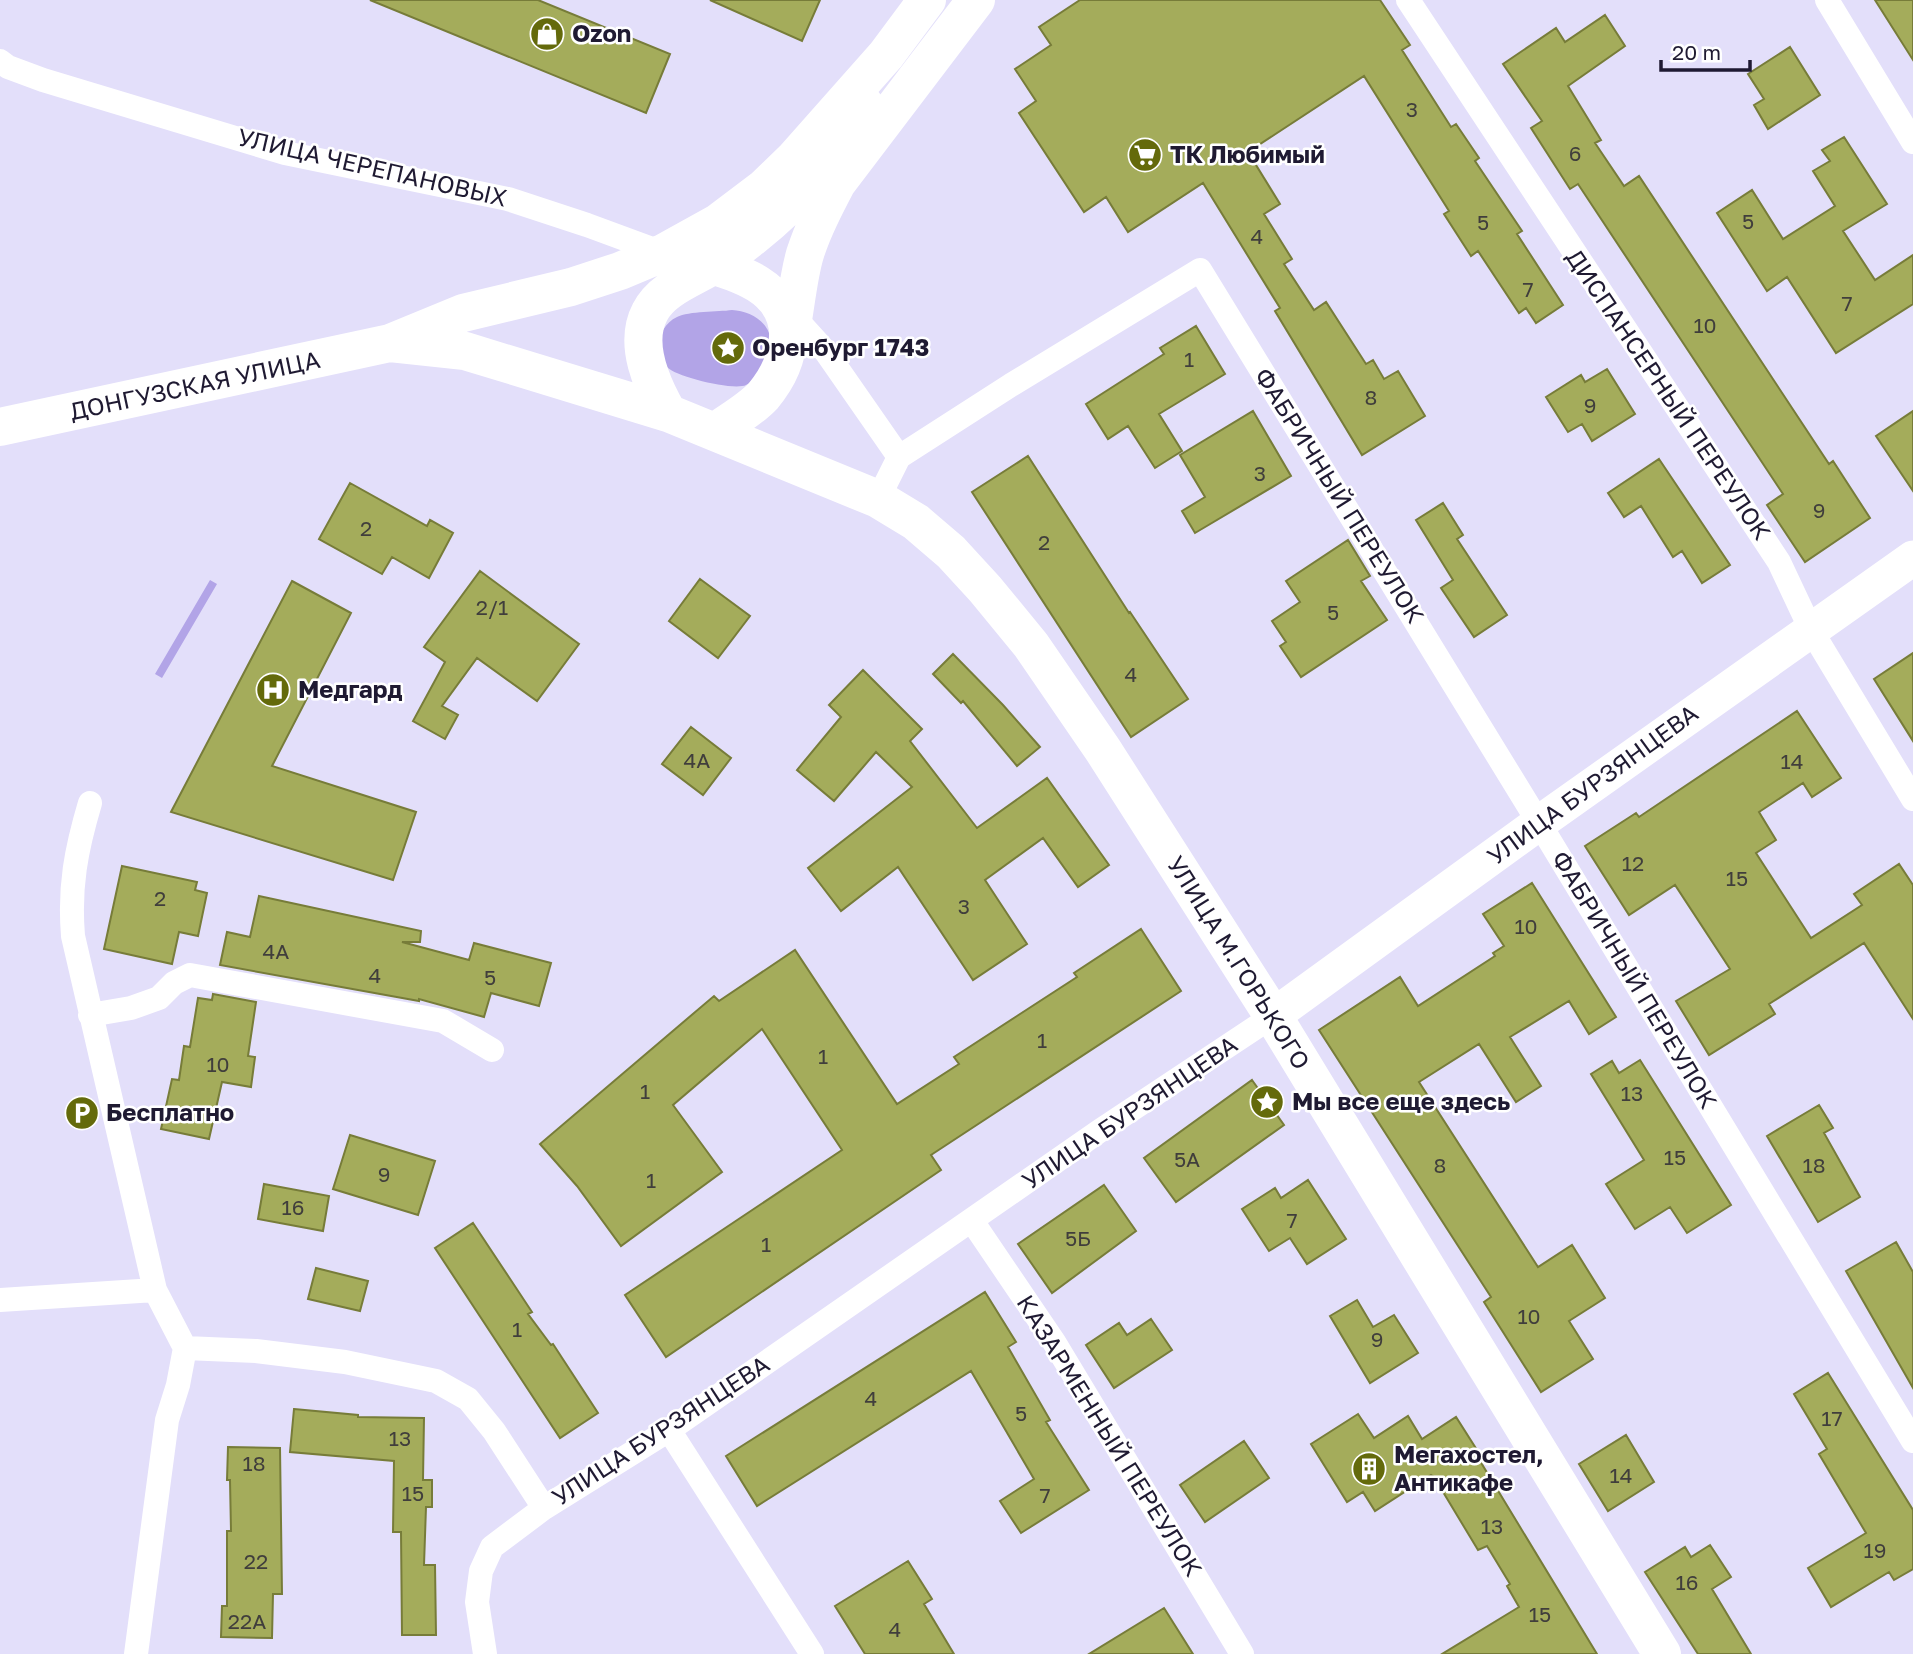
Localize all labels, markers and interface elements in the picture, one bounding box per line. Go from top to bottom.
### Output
shop icon: Ozon [528,15,566,53]
place label: Ozon [572,18,631,47]
scale bar [1661,28,1750,72]
text: 20 m [1672,39,1721,65]
house number: 3 [1406,96,1418,122]
street label: УЛИЦА ЧЕРЕПАНОВЫХ [235,121,510,212]
supermarket icon: ТК Любимый [1126,136,1164,174]
place label: ТК Любимый [1170,139,1325,168]
house number: 6 [1569,140,1581,166]
house number: 5 [1742,208,1754,234]
house number: 5 [1477,209,1489,235]
house number: 4 [1251,223,1263,249]
street label: ДИСПАНСЕРНЫЙ ПЕРЕУЛОК [1561,243,1778,545]
house number: 7 [1522,276,1534,302]
house number: 7 [1841,290,1853,316]
house number: 10 [1693,312,1717,338]
place icon: Оренбург 1743 [709,329,747,367]
place label: Оренбург 1743 [752,332,929,361]
street label: ДОНГУЗСКАЯ УЛИЦА [67,344,322,425]
house number: 1 [1184,346,1194,372]
street label: ФАБРИЧНЫЙ ПЕРЕУЛОК [1250,362,1431,628]
house number: 8 [1365,384,1377,410]
house number: 9 [1584,392,1596,418]
house number: 3 [1254,460,1266,486]
house number: 9 [1813,497,1825,523]
house number: 2 [360,515,372,541]
house number: 2 [1038,529,1050,555]
house number: 2/1 [476,594,508,620]
house number: 5 [1327,599,1339,625]
house number: 4 [1125,661,1137,687]
hospital icon: Медгард [254,671,292,709]
place label: Медгард [298,674,402,703]
street label: УЛИЦА БУРЗЯНЦЕВА [1481,698,1703,870]
house number: 4А [684,747,710,773]
house number: 14 [1781,748,1804,774]
street label: ФАБРИЧНЫЙ ПЕРЕУЛОК [1547,845,1724,1114]
street label: УЛИЦА М.ГОРЬКОГО [1162,850,1317,1074]
house number: 12 [1622,850,1644,876]
house number: 15 [1726,865,1748,891]
house number: 2 [154,885,166,911]
house number: 3 [958,893,970,919]
house number: 10 [1514,913,1538,939]
house number: 4А [263,938,289,964]
house number: 4 [369,962,381,988]
house number: 5 [484,964,496,990]
house number: 1 [1037,1027,1047,1053]
street label: УЛИЦА БУРЗЯНЦЕВА [1016,1029,1242,1195]
house number: 1 [818,1043,828,1069]
house number: 10 [206,1051,230,1077]
house number: 1 [640,1078,650,1104]
house number: 13 [1621,1080,1643,1106]
place icon: Мы все еще здесь [1248,1083,1286,1121]
place label: Мы все еще здесь [1292,1086,1510,1115]
parking icon: Бесплатно [63,1094,101,1132]
place label: Бесплатно [106,1097,234,1126]
house number: 15 [1664,1144,1686,1170]
house number: 5А [1174,1146,1200,1172]
house number: 8 [1434,1152,1446,1178]
house number: 18 [1803,1152,1826,1178]
house number: 9 [378,1161,390,1187]
house number: 1 [646,1167,656,1193]
house number: 16 [282,1194,304,1220]
house number: 7 [1286,1207,1298,1233]
house number: 5Б [1065,1225,1091,1251]
house number: 1 [761,1231,771,1257]
street label: КАЗАРМЕННЫЙ ПЕРЕУЛОК [1011,1289,1209,1582]
house number: 10 [1517,1303,1541,1329]
house number: 1 [512,1316,522,1342]
house number: 9 [1371,1326,1383,1352]
street label: УЛИЦА БУРЗЯНЦЕВА [546,1349,774,1511]
house number: 4 [865,1385,877,1411]
house number: 5 [1015,1400,1027,1426]
house number: 17 [1821,1405,1843,1431]
house number: 13 [389,1425,411,1451]
place label: Мегахостел, Антикафе [1394,1439,1544,1496]
house number: 18 [243,1450,266,1476]
building icon: Мегахостел, Антикафе [1350,1450,1388,1488]
house number: 14 [1610,1462,1633,1488]
house number: 15 [402,1480,424,1506]
house number: 7 [1039,1482,1051,1508]
house number: 13 [1481,1513,1503,1539]
house number: 19 [1864,1537,1886,1563]
house number: 22 [244,1548,268,1574]
house number: 16 [1676,1569,1698,1595]
house number: 15 [1529,1601,1551,1627]
house number: 22А [228,1608,266,1634]
house number: 4 [889,1616,901,1642]

